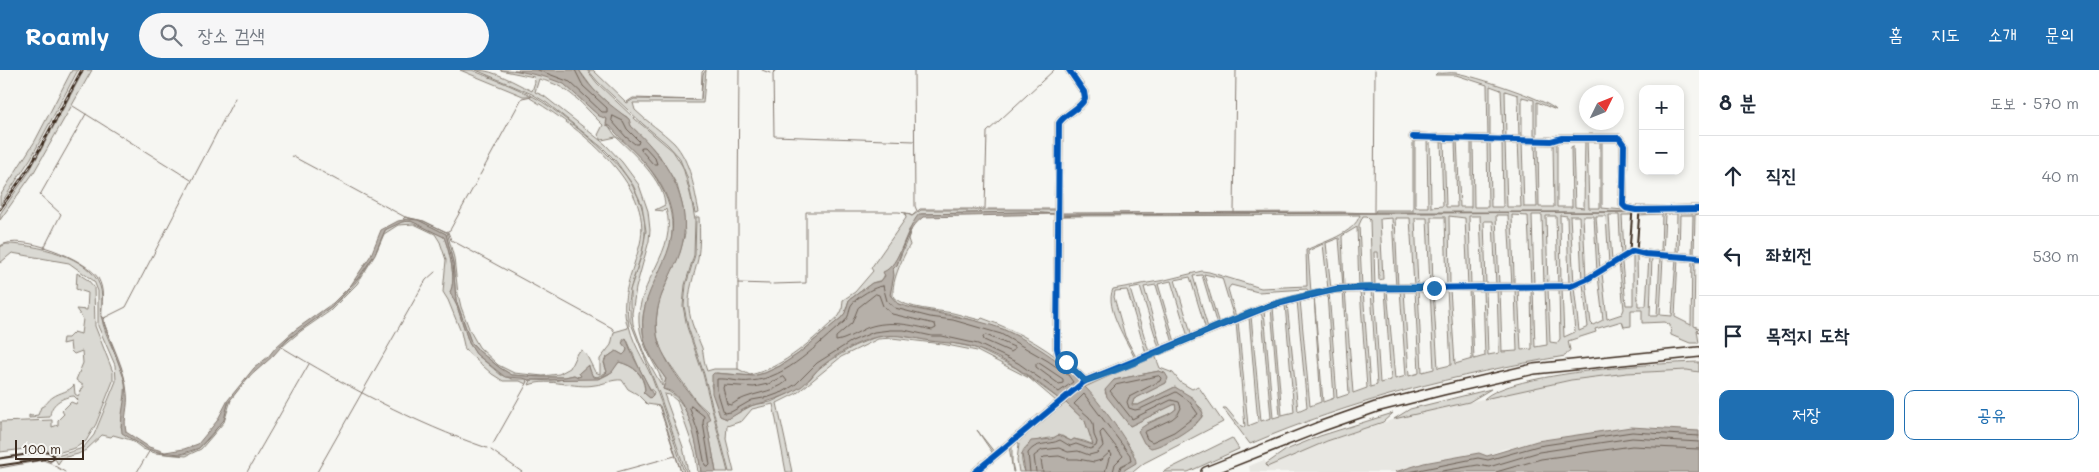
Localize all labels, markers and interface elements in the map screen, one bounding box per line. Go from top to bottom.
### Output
search box [139,13,489,58]
text: Roamly [25,20,109,51]
icon: search [157,21,185,49]
text: 장소 검색 [197,22,265,47]
text: 홈 [1889,22,1903,46]
text: 지도 [1931,22,1960,46]
text: 소개 [1988,22,2017,46]
text: 문의 [2045,22,2074,46]
north arrow [1579,85,1624,130]
map controls [1639,85,1684,175]
button: + [1639,85,1684,130]
text: 8 분 [1719,88,1756,115]
text: 도보 · 570 m [1990,92,2079,113]
button: − [1639,130,1684,175]
icon: ahead [1719,162,1747,190]
text: 직진 [1766,162,1797,187]
text: 40 m [2042,165,2079,186]
icon: left [1719,242,1747,270]
text: 좌회전 [1766,242,1812,267]
text: 530 m [2033,245,2079,266]
route end [1423,277,1446,300]
icon: arrive [1719,322,1747,350]
text: 목적지 도착 [1766,322,1849,347]
route start [1055,351,1078,374]
button: 저장 [1719,390,1894,440]
button: 공유 [1904,390,2079,440]
scale bar [15,437,84,460]
text: 100 m [22,439,61,458]

